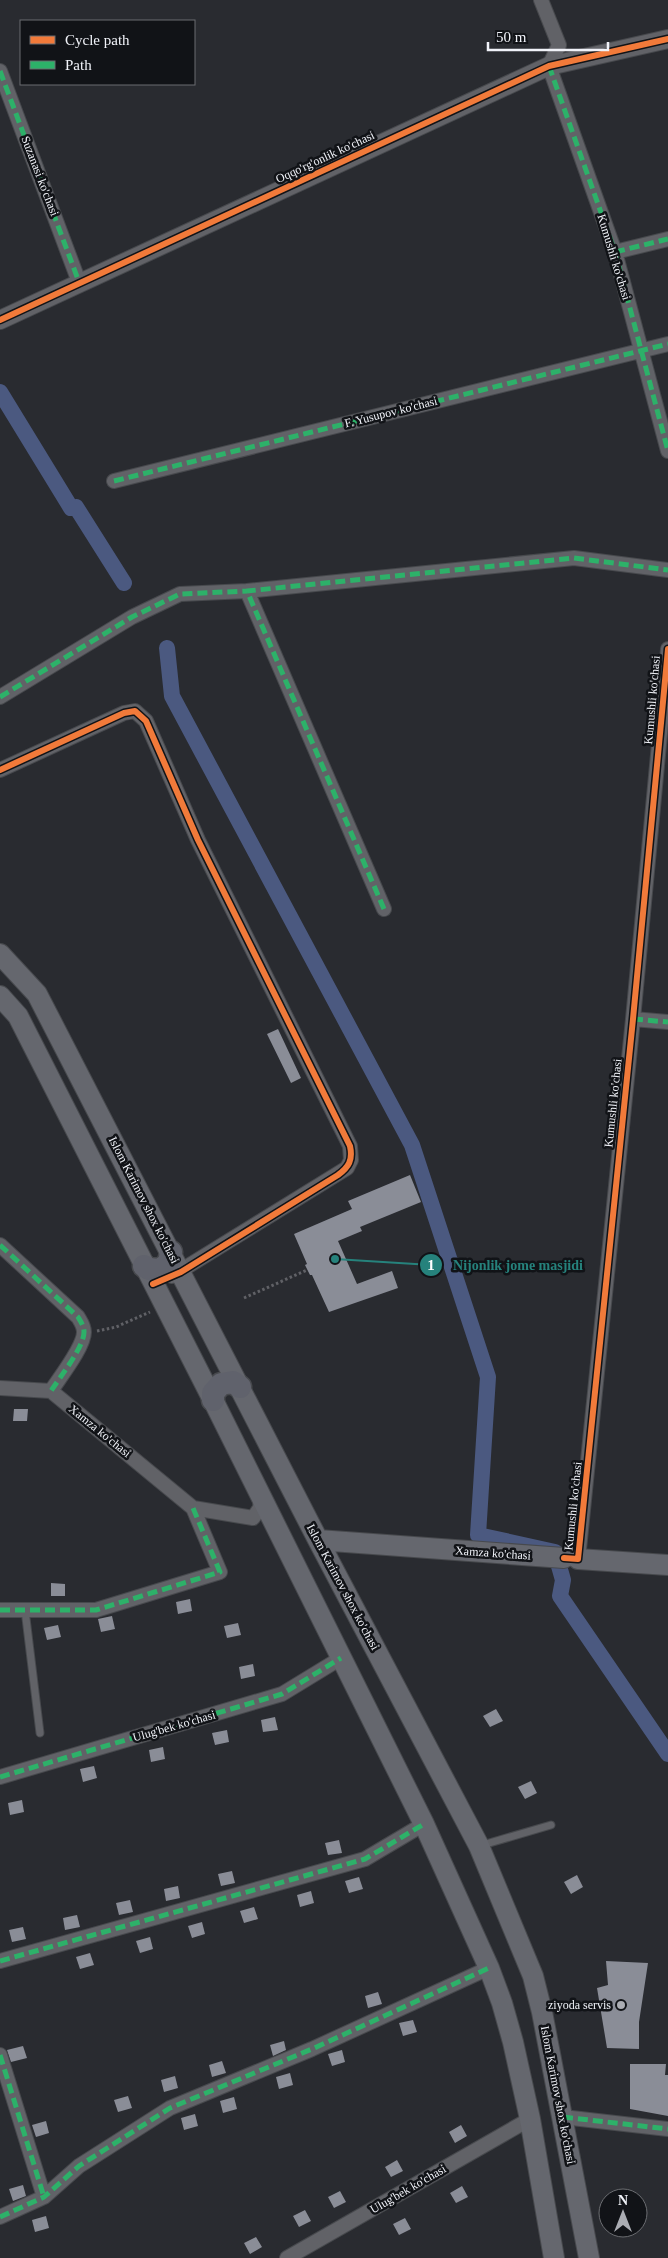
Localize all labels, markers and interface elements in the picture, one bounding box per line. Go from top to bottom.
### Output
legend [20,20,195,85]
scale bar [488,20,608,52]
text: 50 m [496,29,527,45]
text: Cycle path [65,32,130,48]
text: Path [65,57,92,73]
street label: Oqqo'rg'onlik ko'chasi [273,128,377,186]
street label: Suzanasi ko'chasi [18,134,62,219]
street label: Kumushli ko'chasi [594,212,634,302]
street label: F. Yusupov ko'chasi [343,394,439,430]
street label: Kumushli ko'chasi [641,654,663,745]
street label: Kumushli ko'chasi [601,1057,625,1148]
street label: Islom Karimov shox ko'chasi [106,1134,182,1266]
callout: Nijonlik jome masjidi [418,1251,593,1280]
text: 1 [427,1257,435,1273]
text: Nijonlik jome masjidi [453,1258,583,1273]
street label: Xamza ko'chasi [66,1402,134,1461]
street label: Kumushli ko'chasi [561,1460,585,1551]
street label: Islom Karimov shox ko'chasi [304,1522,382,1653]
street label: Xamza ko'chasi [455,1543,532,1563]
street label: Ulug'bek ko'chasi [131,1707,218,1744]
place label: ziyoda servis [548,1998,611,2012]
marker: ziyoda servis [615,1999,627,2011]
street label: Islom Karimov shox ko'chasi [538,2025,578,2166]
street label: Ulug'bek ko'chasi [368,2161,449,2216]
north arrow [598,2188,648,2238]
text: N [618,2193,628,2208]

